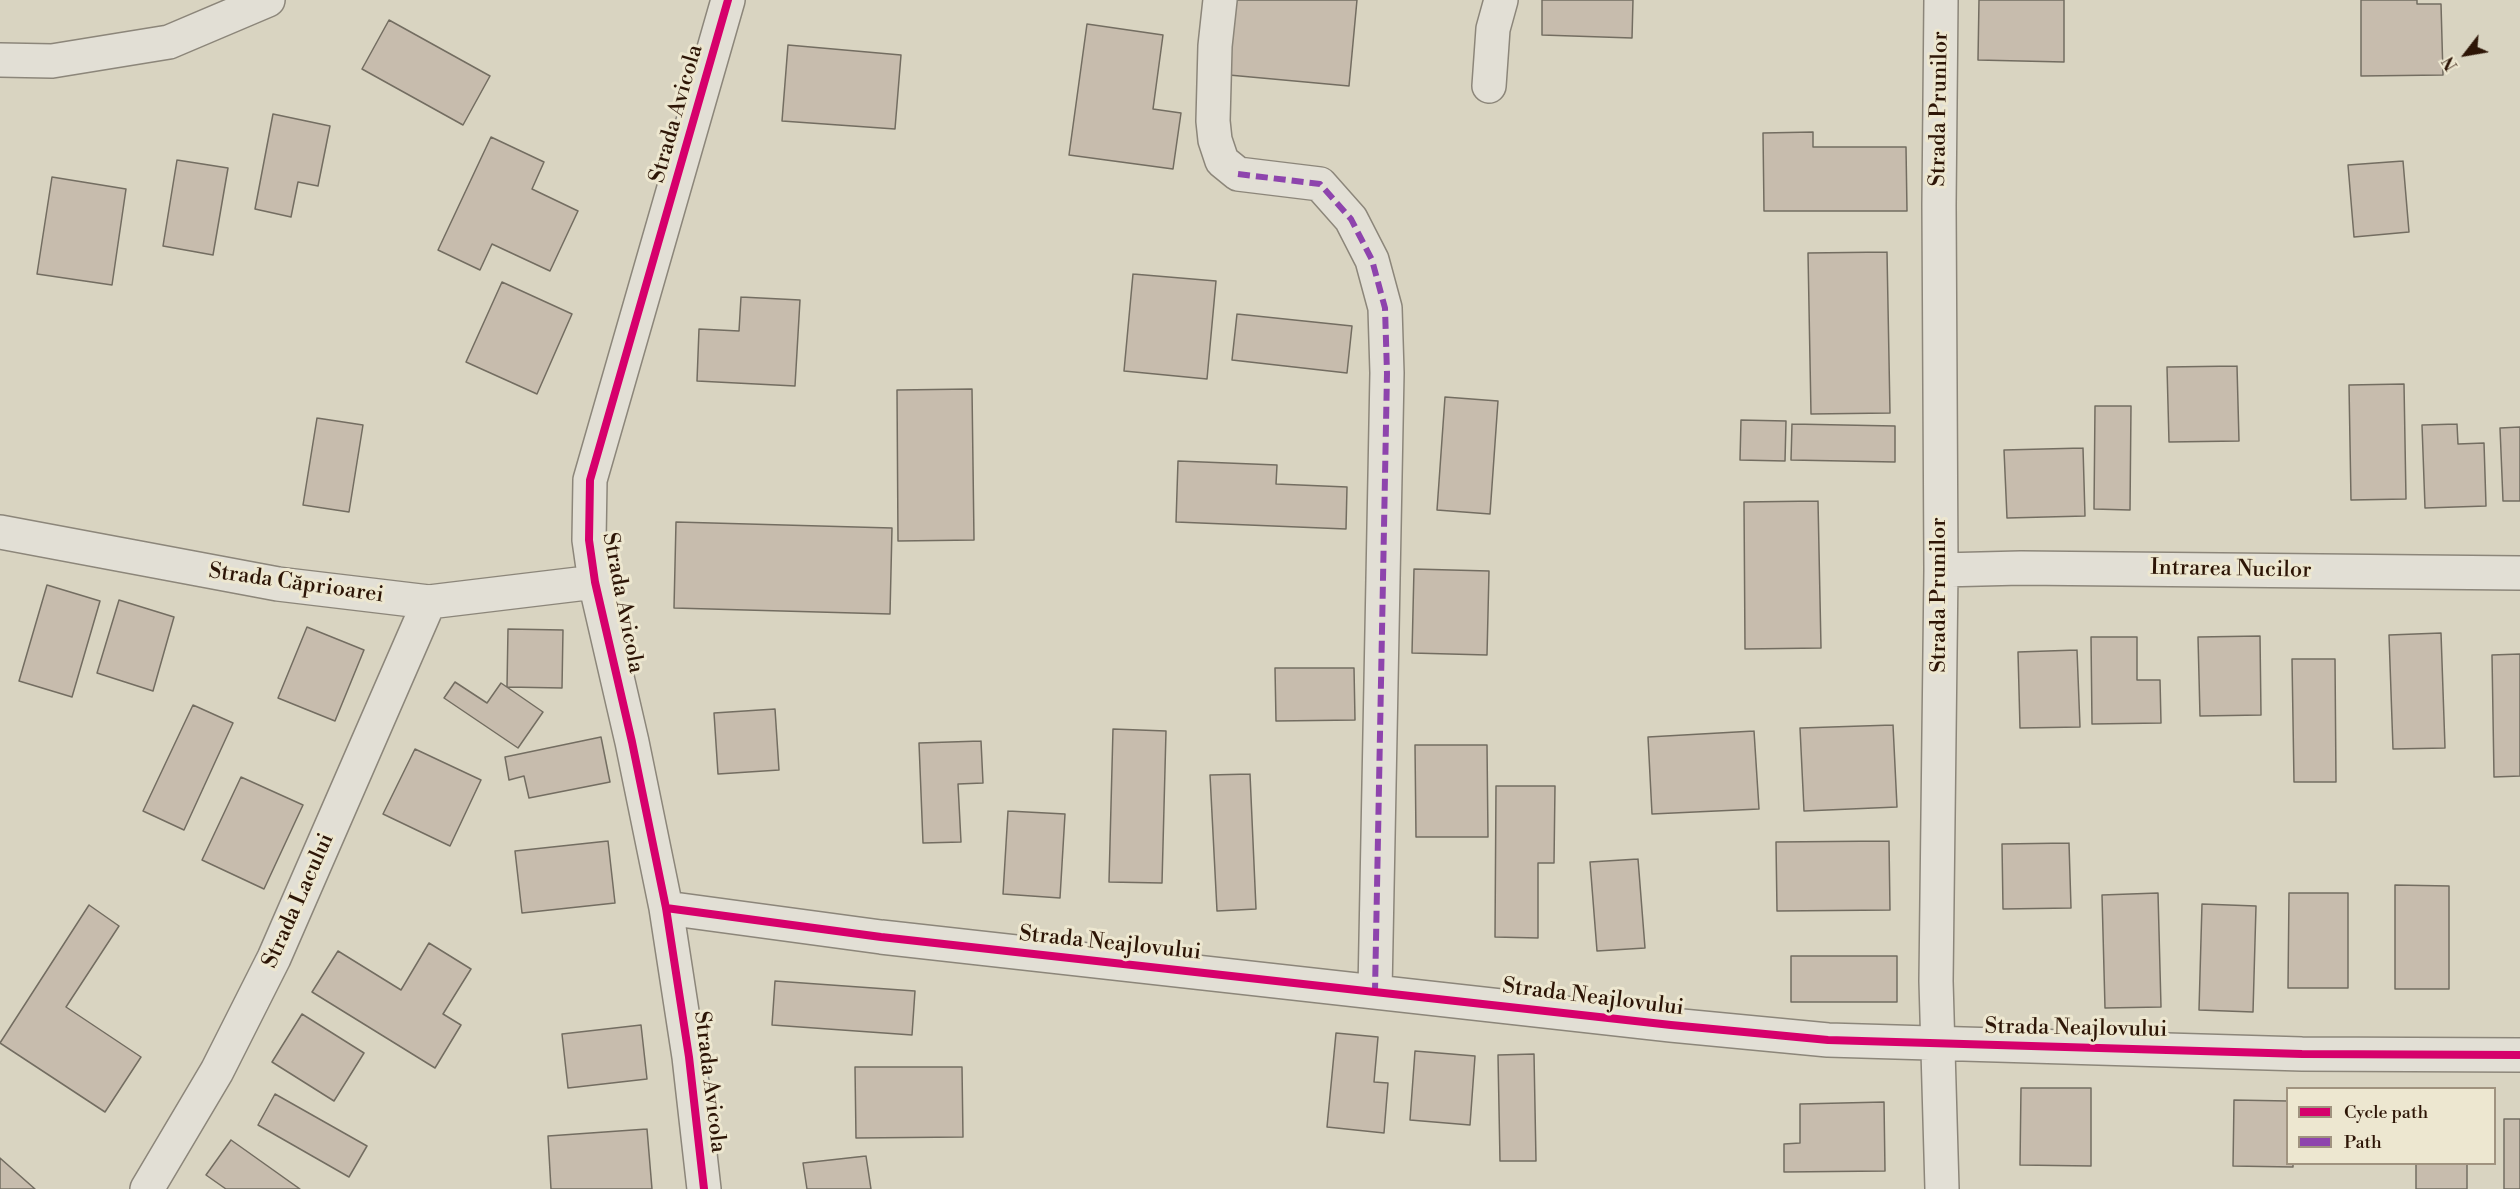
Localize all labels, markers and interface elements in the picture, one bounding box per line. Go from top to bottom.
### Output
north arrow [2436,24,2496,84]
street label: Strada Prunilor [1925,31,1955,187]
street label: Strada Avicola [645,42,709,186]
text: N [2439,53,2462,74]
street label: Strada Prunilor [1927,517,1953,673]
street label: Strada Avicola [595,531,649,675]
street label: Intrarea Nucilor [2150,555,2312,585]
street label: Strada Căprioarei [207,559,385,609]
street label: Strada Lacului [257,829,341,973]
street label: Strada Neajlovului [1018,921,1202,967]
street label: Strada Neajlovului [1501,974,1685,1022]
street label: Strada Avicola [687,1010,731,1154]
street label: Strada Neajlovului [1984,1014,2168,1044]
legend [2286,1087,2496,1165]
text: Cycle path [2344,1101,2428,1124]
text: Path [2344,1131,2382,1154]

